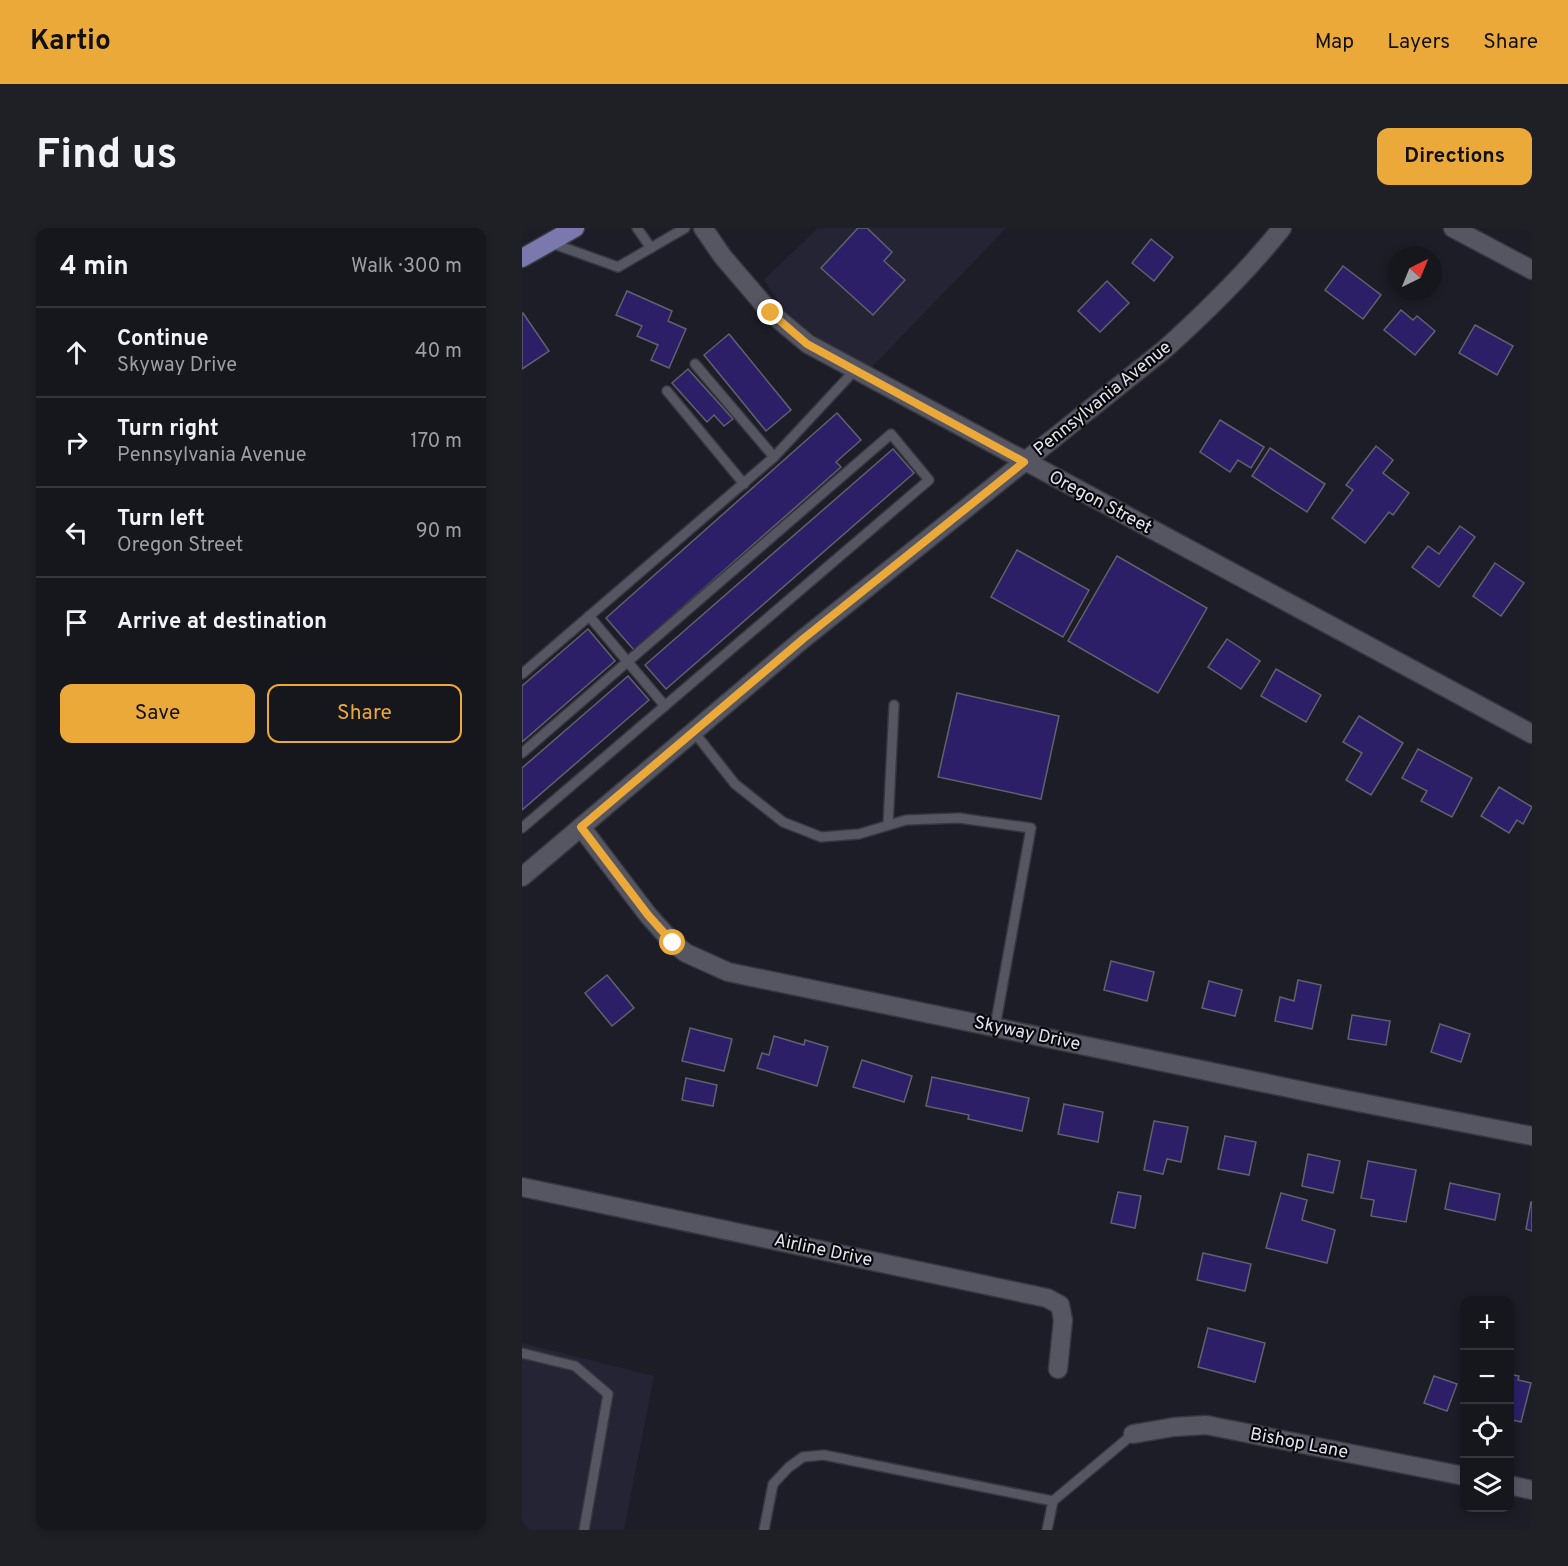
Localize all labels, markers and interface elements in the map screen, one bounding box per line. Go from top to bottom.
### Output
text: Kartio [30,24,111,60]
text: Map [1315,29,1354,56]
text: Layers [1387,29,1450,56]
text: Share [1483,29,1538,56]
button: Directions [1377,128,1532,185]
text: Find us [36,130,177,183]
north arrow [1388,246,1442,300]
text: 4 min [60,251,129,284]
text: Walk · 300 m [351,254,462,280]
route end [757,299,783,325]
text: Continue [117,326,208,353]
icon: ahead [60,336,93,369]
street label: Pennsylvania Avenue [1029,336,1177,462]
text: 40 m [415,339,462,365]
text: Skyway Drive [117,353,237,379]
text: Turn right [117,416,219,443]
icon: right [60,426,93,459]
text: 170 m [410,429,462,455]
text: Pennsylvania Avenue [117,443,307,469]
street label: Oregon Street [1044,466,1156,540]
text: Turn left [117,506,205,533]
icon: left [60,516,93,549]
text: 90 m [416,519,462,545]
text: Oregon Street [117,533,243,559]
icon: arrive [60,606,93,639]
text: Arrive at destination [117,609,327,636]
button: Save [60,684,255,743]
button: Share [267,684,462,743]
route start [659,929,685,955]
street label: Skyway Drive [972,1012,1082,1056]
street label: Airline Drive [772,1229,874,1273]
map controls [1460,1296,1514,1512]
button: + [1460,1296,1514,1350]
button: − [1460,1350,1514,1404]
button: locate [1460,1404,1514,1458]
street label: Bishop Lane [1248,1423,1350,1465]
button: layers [1460,1458,1514,1512]

